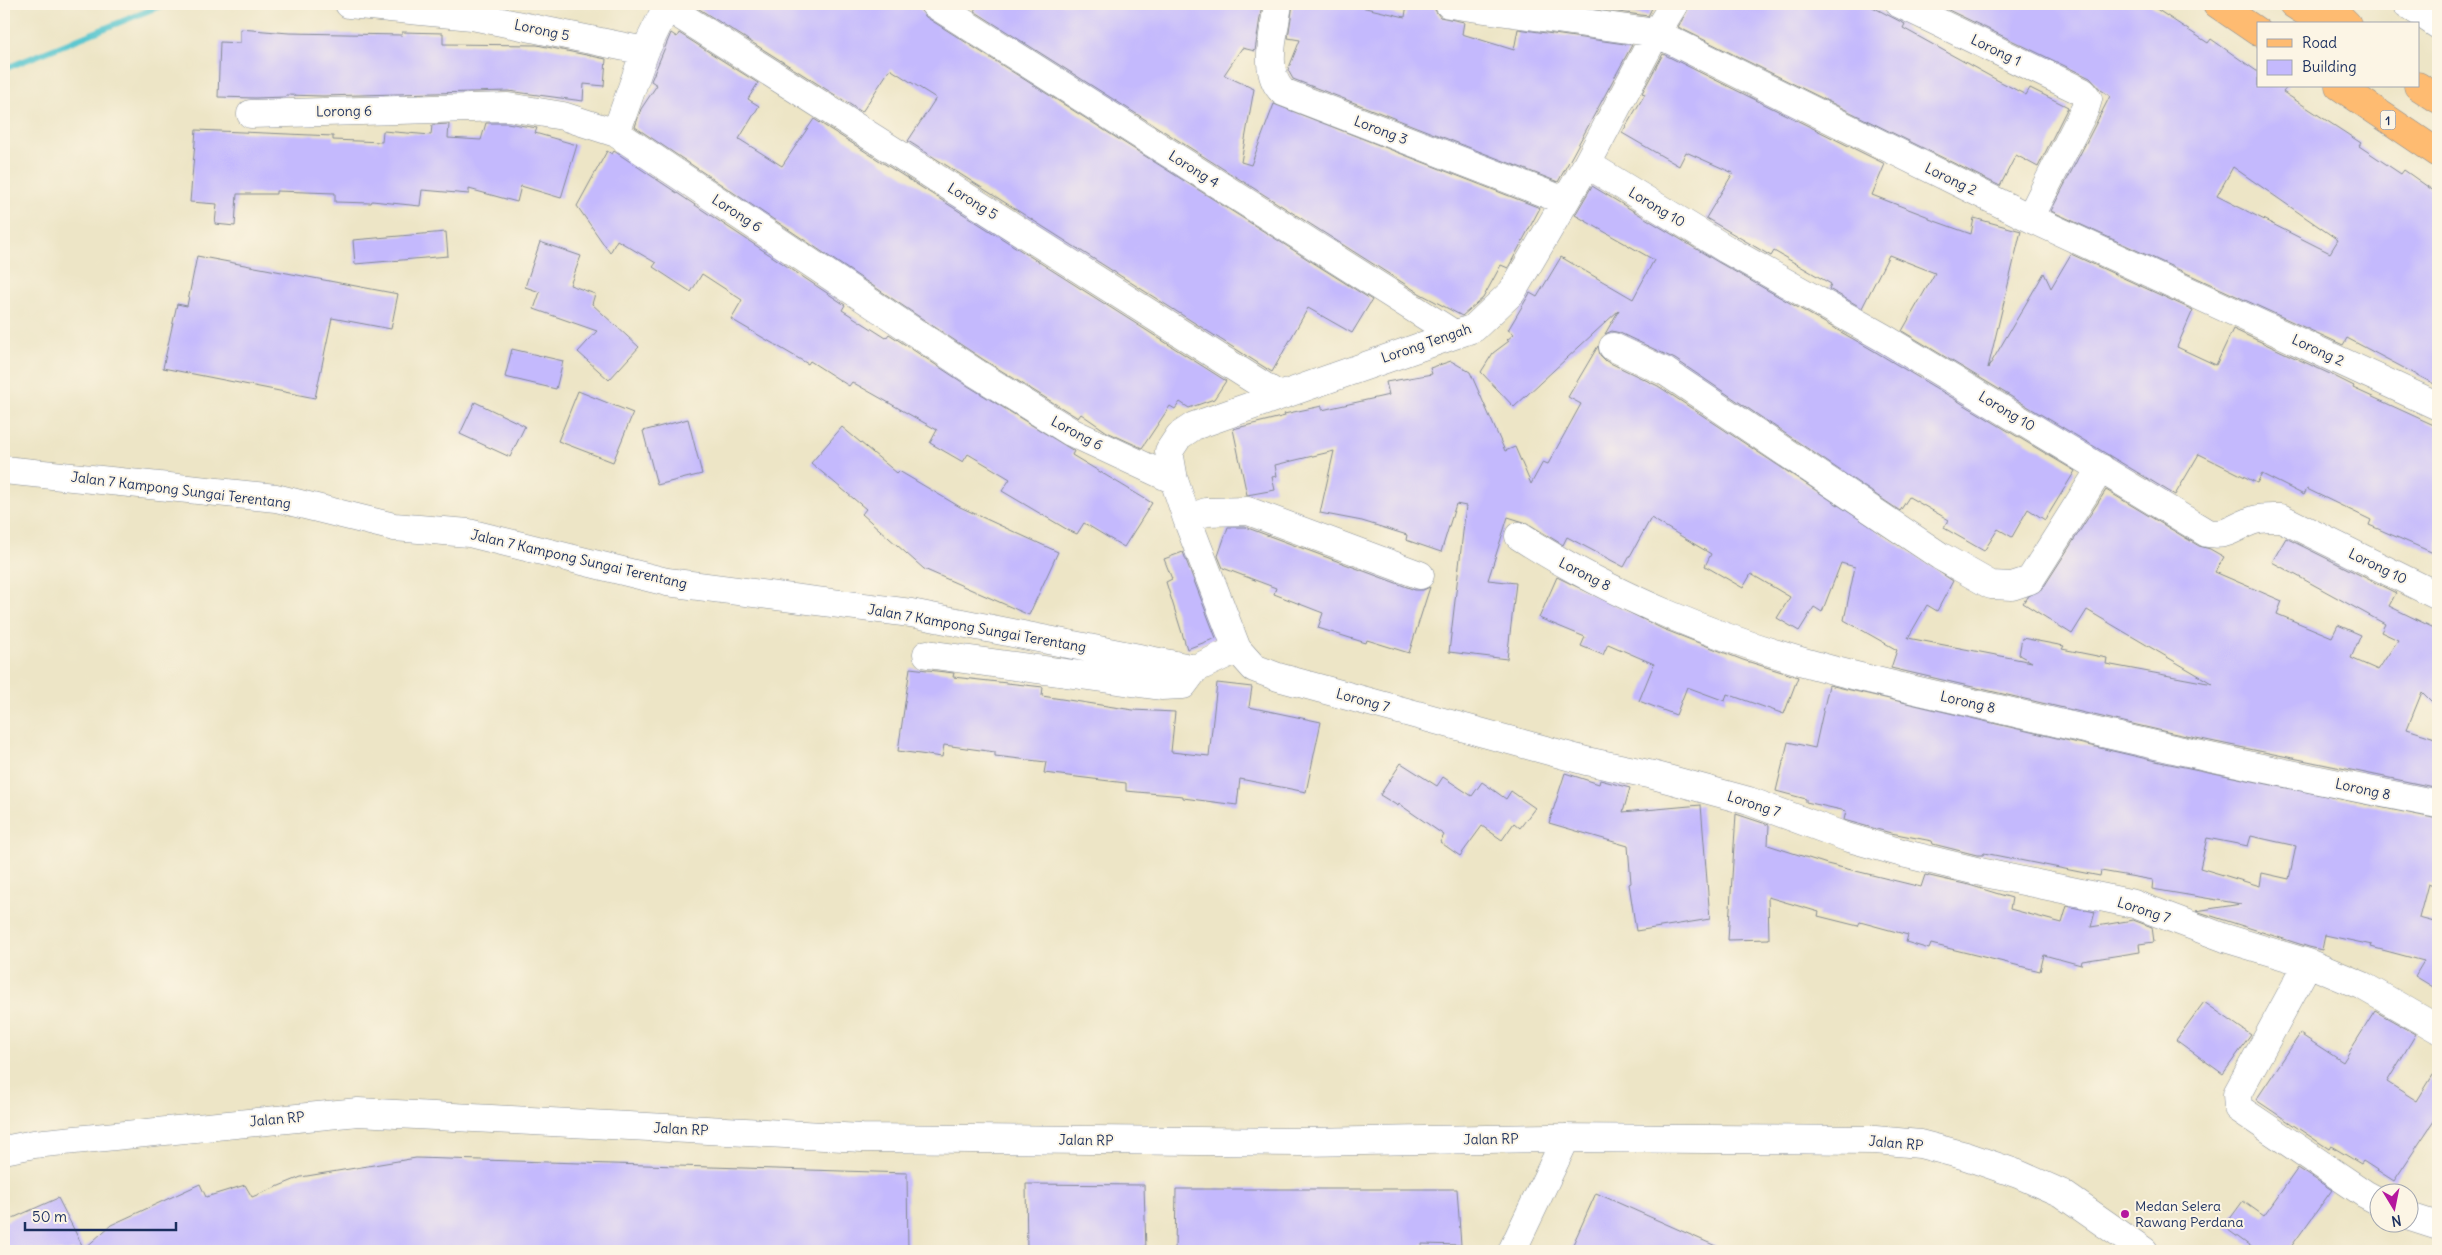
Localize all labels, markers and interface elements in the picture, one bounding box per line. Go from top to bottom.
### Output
street label: Lorong 5 [513,15,571,45]
legend [2257,22,2420,88]
street label: Lorong 1 [1968,30,2024,70]
text: Road [2302,33,2337,52]
text: Building [2302,57,2357,76]
street label: Lorong 6 [316,102,372,120]
road number: 1 [2380,110,2396,130]
street label: Lorong 3 [1352,112,1410,148]
street label: Lorong 4 [1165,146,1223,192]
street label: Lorong 2 [1922,159,1980,199]
street label: Lorong 5 [944,179,1002,223]
street label: Lorong 10 [1625,183,1689,231]
street label: Lorong 6 [709,190,765,236]
street label: Lorong Tengah [1379,319,1473,367]
street label: Lorong 2 [2289,330,2347,370]
street label: Lorong 10 [1975,387,2039,435]
street label: Lorong 6 [1048,412,1106,454]
street label: Jalan 7 Kampong Sungai Terentang [70,468,292,512]
street label: Jalan 7 Kampong Sungai Terentang [469,525,689,593]
street label: Lorong 10 [2346,544,2410,588]
street label: Lorong 8 [1556,553,1614,595]
street label: Jalan 7 Kampong Sungai Terentang [866,600,1088,656]
street label: Lorong 7 [1334,684,1392,716]
street label: Lorong 8 [1939,687,1997,717]
street label: Lorong 8 [2334,774,2392,804]
street label: Lorong 7 [1725,787,1783,821]
street label: Lorong 7 [2115,893,2173,927]
street label: Jalan RP [249,1108,305,1130]
street label: Jalan RP [653,1119,709,1139]
street label: Jalan RP [1463,1130,1519,1148]
street label: Jalan RP [1058,1131,1114,1149]
street label: Jalan RP [1868,1132,1924,1154]
north arrow [2370,1182,2420,1232]
place label: Medan Selera Rawang Perdana [2135,1197,2243,1231]
scale bar [25,1200,176,1232]
text: 50 m [32,1207,67,1226]
marker: Medan Selera Rawang Perdana [2119,1208,2131,1220]
text: N [2390,1211,2403,1231]

